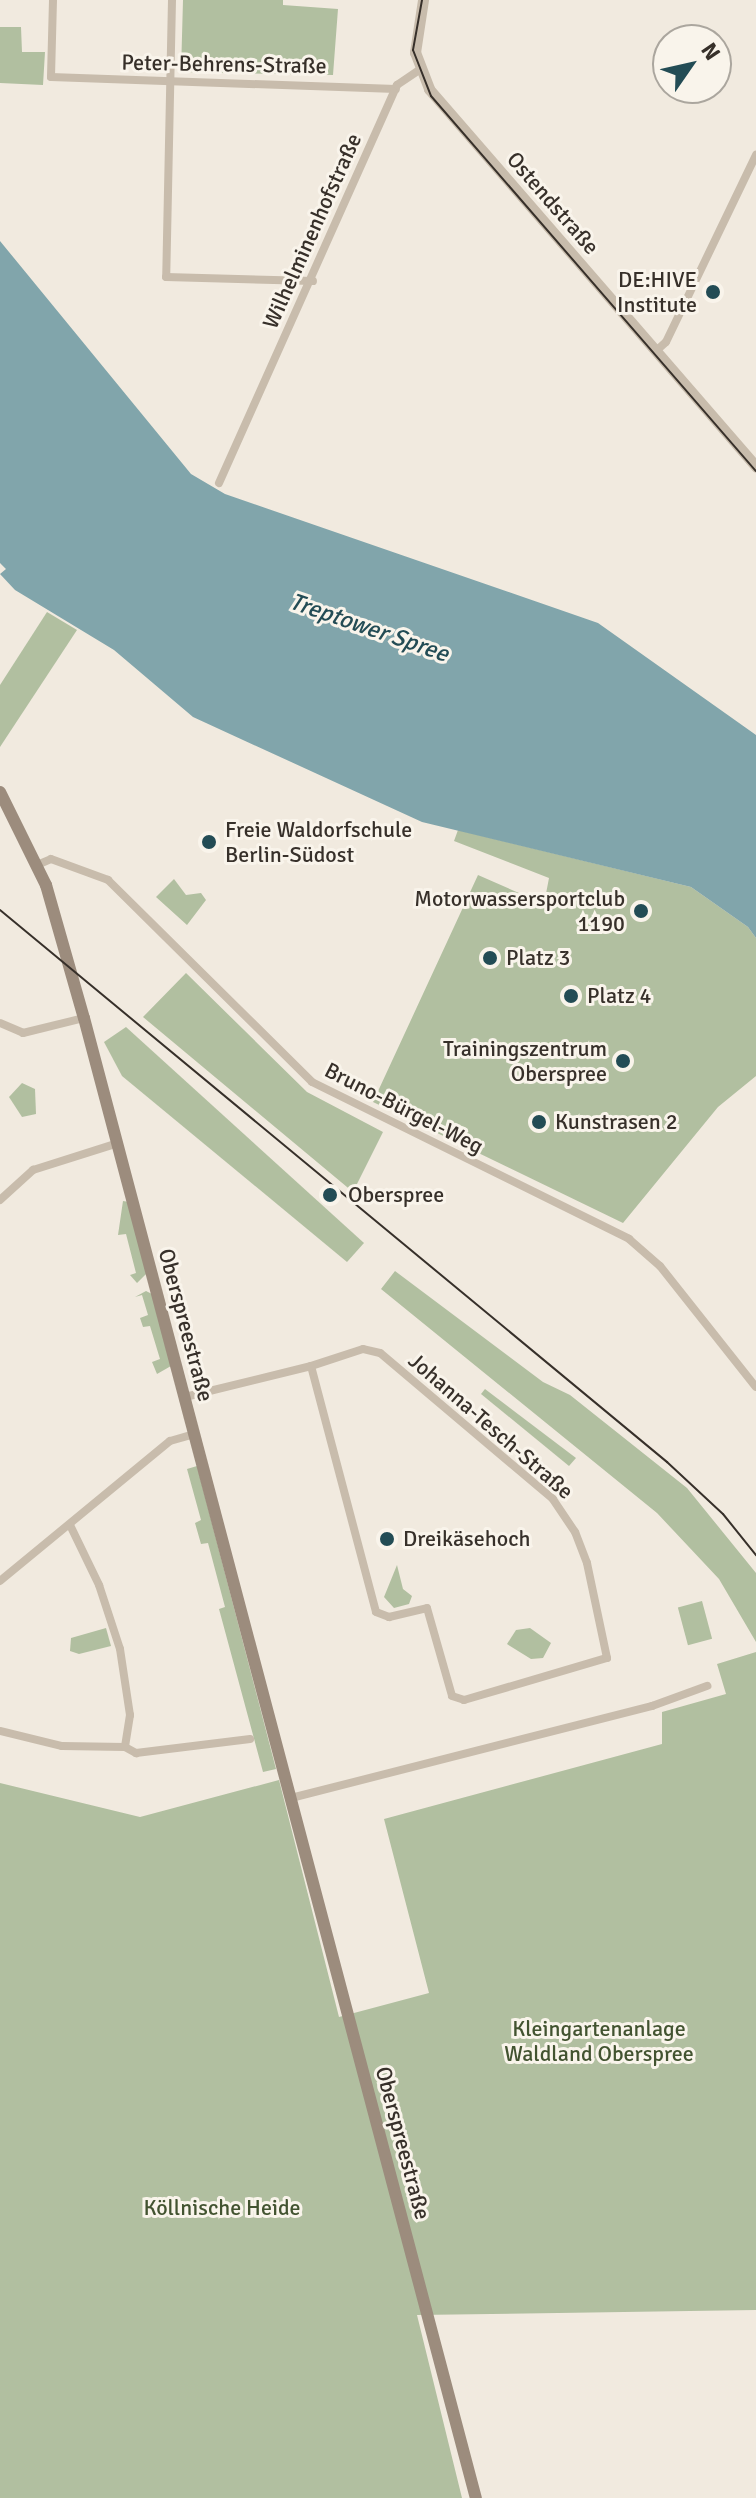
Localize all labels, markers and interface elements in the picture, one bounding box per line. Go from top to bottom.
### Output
north arrow [652,24,732,104]
text: N [695,38,726,65]
street label: Peter-Behrens-Straße [121,49,327,79]
street label: Wilhelminenhofstraße [257,129,367,333]
street label: Ostendstraße [501,146,605,260]
place label: DE:HIVE Institute [617,266,697,318]
marker: DE:HIVE Institute [704,283,722,301]
water label: Treptower Spree [286,587,452,669]
place label: Freie Waldorfschule Berlin-Südost [225,816,412,868]
marker: Freie Waldorfschule Berlin-Südost [200,833,218,851]
place label: Motorwassersportclub 1190 [414,885,625,936]
marker: Motorwassersportclub 1190 [632,902,650,920]
place label: Platz 3 [506,945,570,971]
marker: Platz 3 [481,949,499,967]
place label: Platz 4 [587,983,651,1009]
marker: Platz 4 [562,987,580,1005]
place label: Trainingszentrum Oberspree [443,1035,607,1086]
marker: Trainingszentrum Oberspree [614,1052,632,1070]
street label: Bruno-Bürgel-Weg [320,1057,488,1159]
place label: Kunstrasen 2 [555,1109,678,1135]
marker: Kunstrasen 2 [530,1113,548,1131]
place label: Oberspree [348,1182,444,1208]
marker: Oberspree [319,1184,341,1206]
street label: Oberspreestraße [153,1246,219,1404]
street label: Johanna-Tesch-Straße [403,1347,579,1505]
place label: Dreikäsehoch [403,1526,531,1552]
marker: Dreikäsehoch [378,1530,396,1548]
park label: Kleingartenanlage Waldland Oberspree [504,2015,694,2066]
street label: Oberspreestraße [370,2064,436,2222]
park label: Köllnische Heide [143,2195,301,2221]

